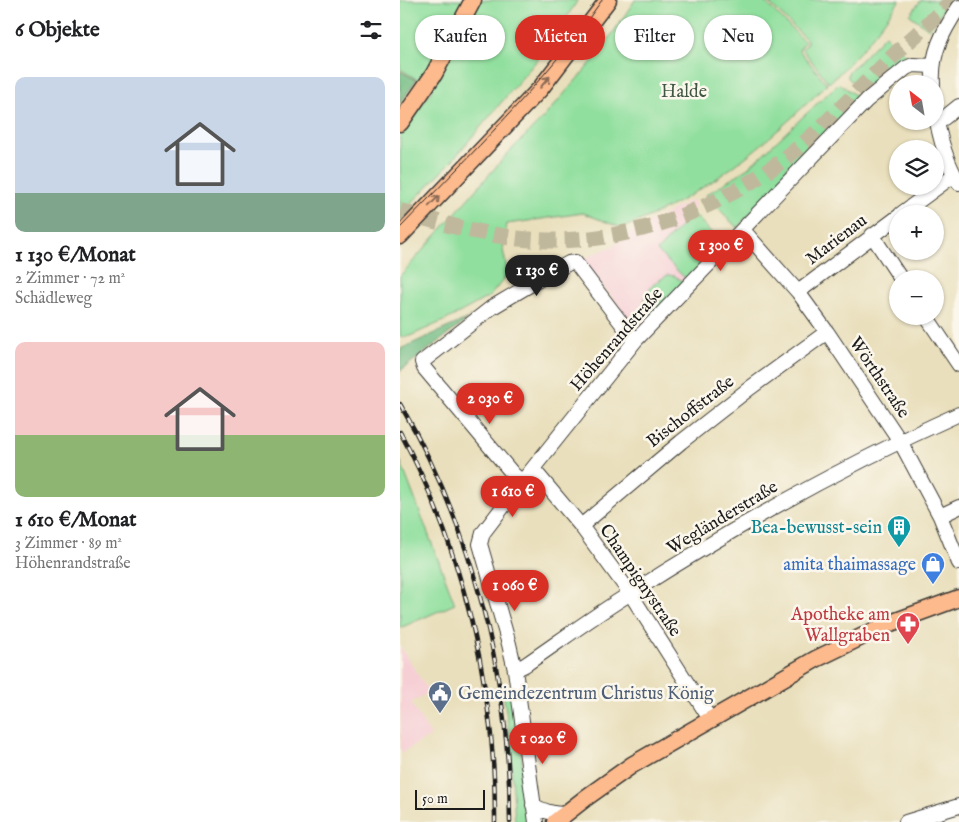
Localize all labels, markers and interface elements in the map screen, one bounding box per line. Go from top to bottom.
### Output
chip: Kaufen [415,15,505,60]
chip: Mieten [515,15,605,60]
chip: Filter [615,15,694,60]
chip: Neu [704,15,772,60]
icon: filters [357,16,385,44]
text: 6 Objekte [15,17,100,44]
north arrow [889,75,944,130]
map controls [889,75,944,325]
one-way arrow [539,76,551,89]
park label: Halde [661,81,707,104]
icon: home [155,109,245,199]
button: layers [889,140,944,195]
one-way arrow [428,195,440,207]
button: + [889,205,944,260]
street label: Marienau [802,210,872,271]
pin: 1 300 € [675,230,767,272]
text: 1 300 € [699,236,743,256]
text: 1 130 €/Monat [15,242,136,269]
pin: 1 130 € [491,254,583,297]
text: 1 130 € [516,261,558,281]
text: 2 Zimmer · 72 m² [15,269,125,289]
button: − [889,270,944,325]
street label: Höhenrandstraße [566,283,669,397]
text: Schädleweg [15,289,92,309]
street label: Wörthstraße [843,333,914,423]
street label: Bischoffstraße [642,371,739,454]
icon: home [155,374,245,464]
pin: 2 030 € [444,382,536,425]
text: 2 030 € [467,389,513,409]
pin: 1 610 € [467,476,559,518]
street label: Wegländerstraße [663,476,782,560]
text: 1 610 € [492,482,534,502]
text: 1 610 €/Monat [15,507,136,534]
building icon: Bea-bewusst-sein [886,514,912,548]
place label: Bea-bewusst-sein [750,517,882,540]
street label: Champignystraße [594,520,686,642]
text: 3 Zimmer · 89 m² [15,534,122,554]
shop icon: amita thaimassage [920,551,946,585]
text: Höhenrandstraße [15,554,131,574]
place label: amita thaimassage [783,554,916,577]
pin: 1 060 € [469,570,561,612]
text: 1 060 € [493,576,537,596]
place label: Apotheke am Wallgraben [790,604,890,648]
pharmacy icon: Apotheke am Wallgraben [895,611,921,645]
public building icon: Gemeindezentrum Christus König [427,680,453,714]
place label: Gemeindezentrum Christus König [458,683,714,706]
pin: 1 020 € [497,722,589,765]
text: 1 020 € [520,729,566,749]
scale bar [415,787,485,810]
text: 50 m [422,790,448,808]

